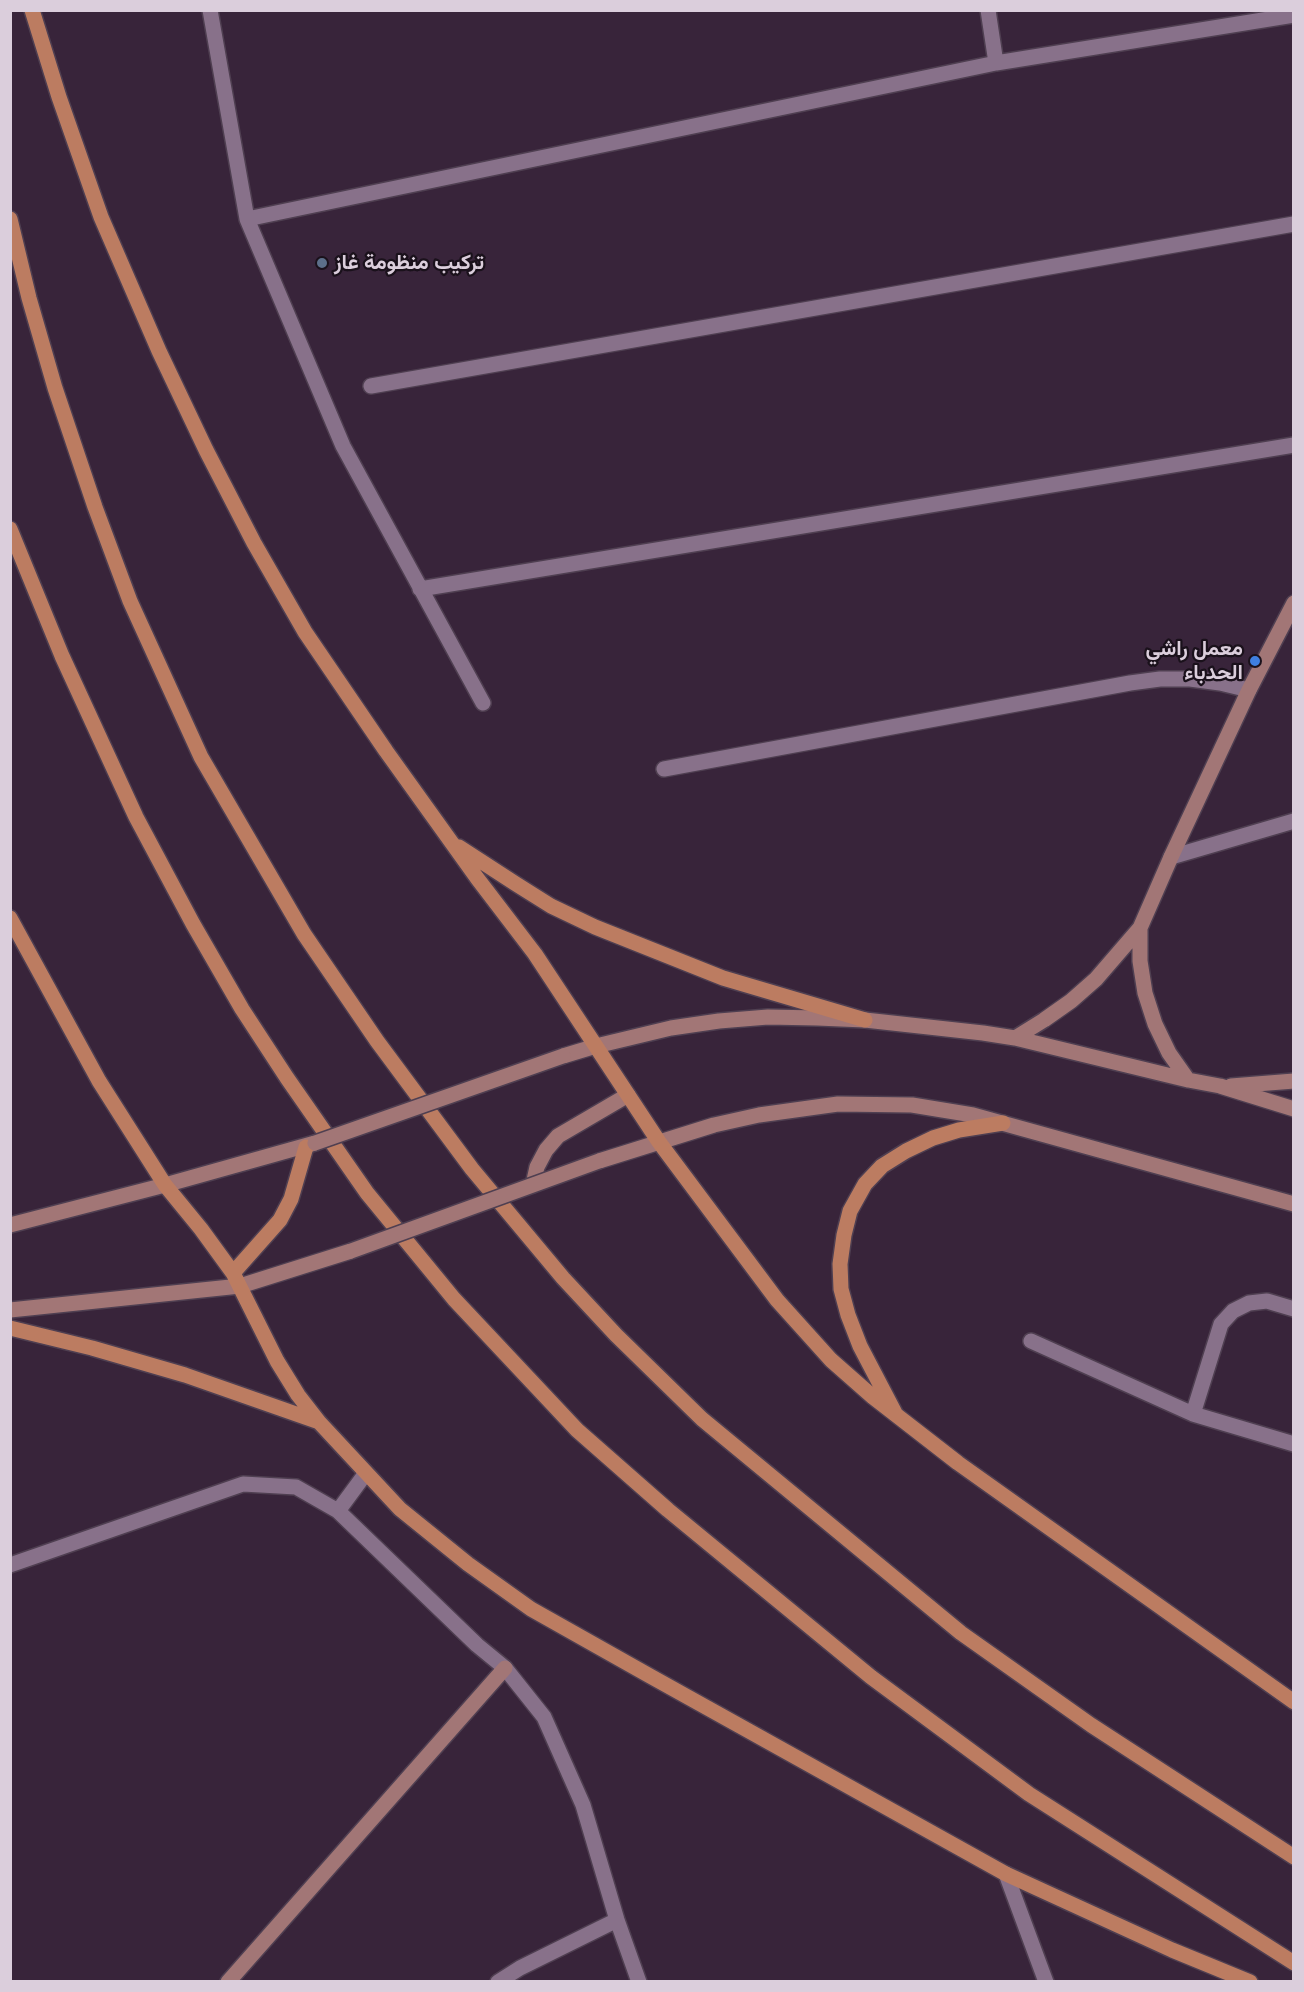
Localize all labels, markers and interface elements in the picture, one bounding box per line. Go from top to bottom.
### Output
place label: تركيب منظومة غاز [334,250,484,276]
marker: تركيب منظومة غاز [315,256,329,270]
place label: معمل راشي الحدباء [1146,636,1243,686]
marker: معمل راشي الحدباء [1248,654,1262,668]

